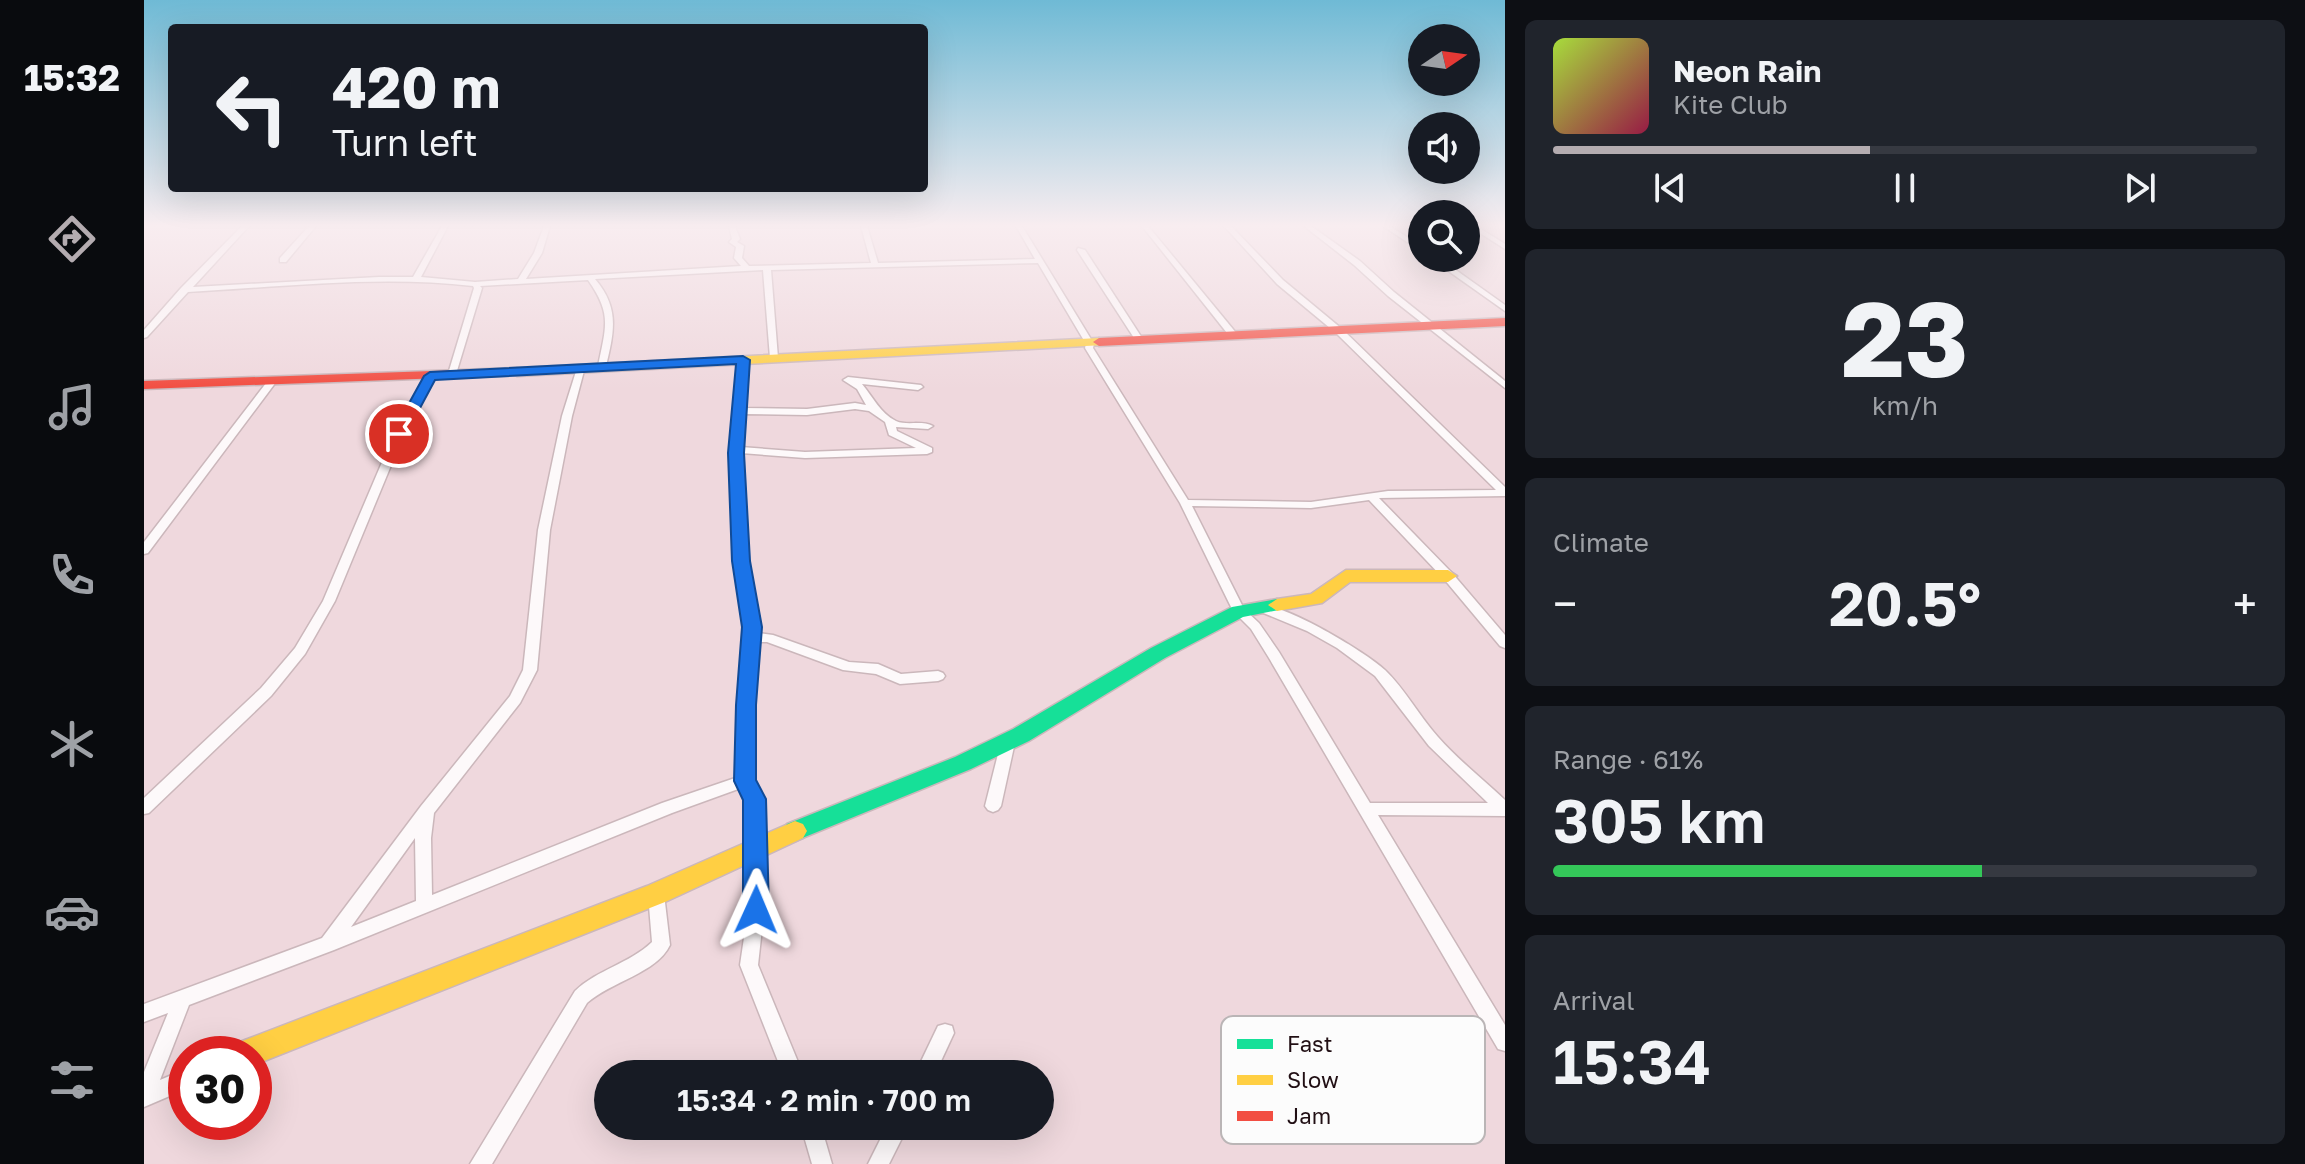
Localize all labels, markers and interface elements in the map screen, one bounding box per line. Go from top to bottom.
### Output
north arrow [1408,24,1480,96]
map controls [1408,24,1480,272]
text: 420 m [332,53,501,120]
text: Neon Rain [1673,53,1821,89]
text: 15:32 [24,56,120,99]
icon: left [200,56,304,160]
text: Kite Club [1673,89,1788,120]
button: sound [1408,112,1480,184]
text: Turn left [332,121,478,164]
icon: previous [1648,166,1692,210]
icon: pause [1883,166,1927,210]
icon: next [2118,166,2162,210]
button: search [1408,200,1480,272]
icon: directions [44,211,100,267]
text: 23 [1842,275,1968,400]
icon: music [44,379,100,435]
text: km/h [1872,390,1938,421]
pin [365,400,433,468]
icon: arrive [377,412,421,456]
text: Climate [1553,527,1649,558]
icon: phone [44,547,100,603]
text: 20.5° [1829,567,1981,639]
text: − [1553,577,1577,630]
text: + [2233,577,2257,630]
icon: climate [44,716,100,772]
text: Range · 61% [1553,744,1703,775]
text: 305 km [1553,784,1766,856]
position arrow [714,868,798,952]
icon: car [44,884,100,940]
text: Arrival [1553,985,1634,1016]
legend [1221,1016,1485,1144]
text: 15:34 [1553,1025,1712,1097]
text: Fast [1287,1030,1333,1057]
speed limit sign: 30 [168,1036,272,1140]
icon: filters [44,1052,100,1108]
text: Slow [1287,1066,1339,1093]
text: 15:34 · 2 min · 700 m [677,1082,971,1118]
text: Jam [1287,1102,1331,1129]

